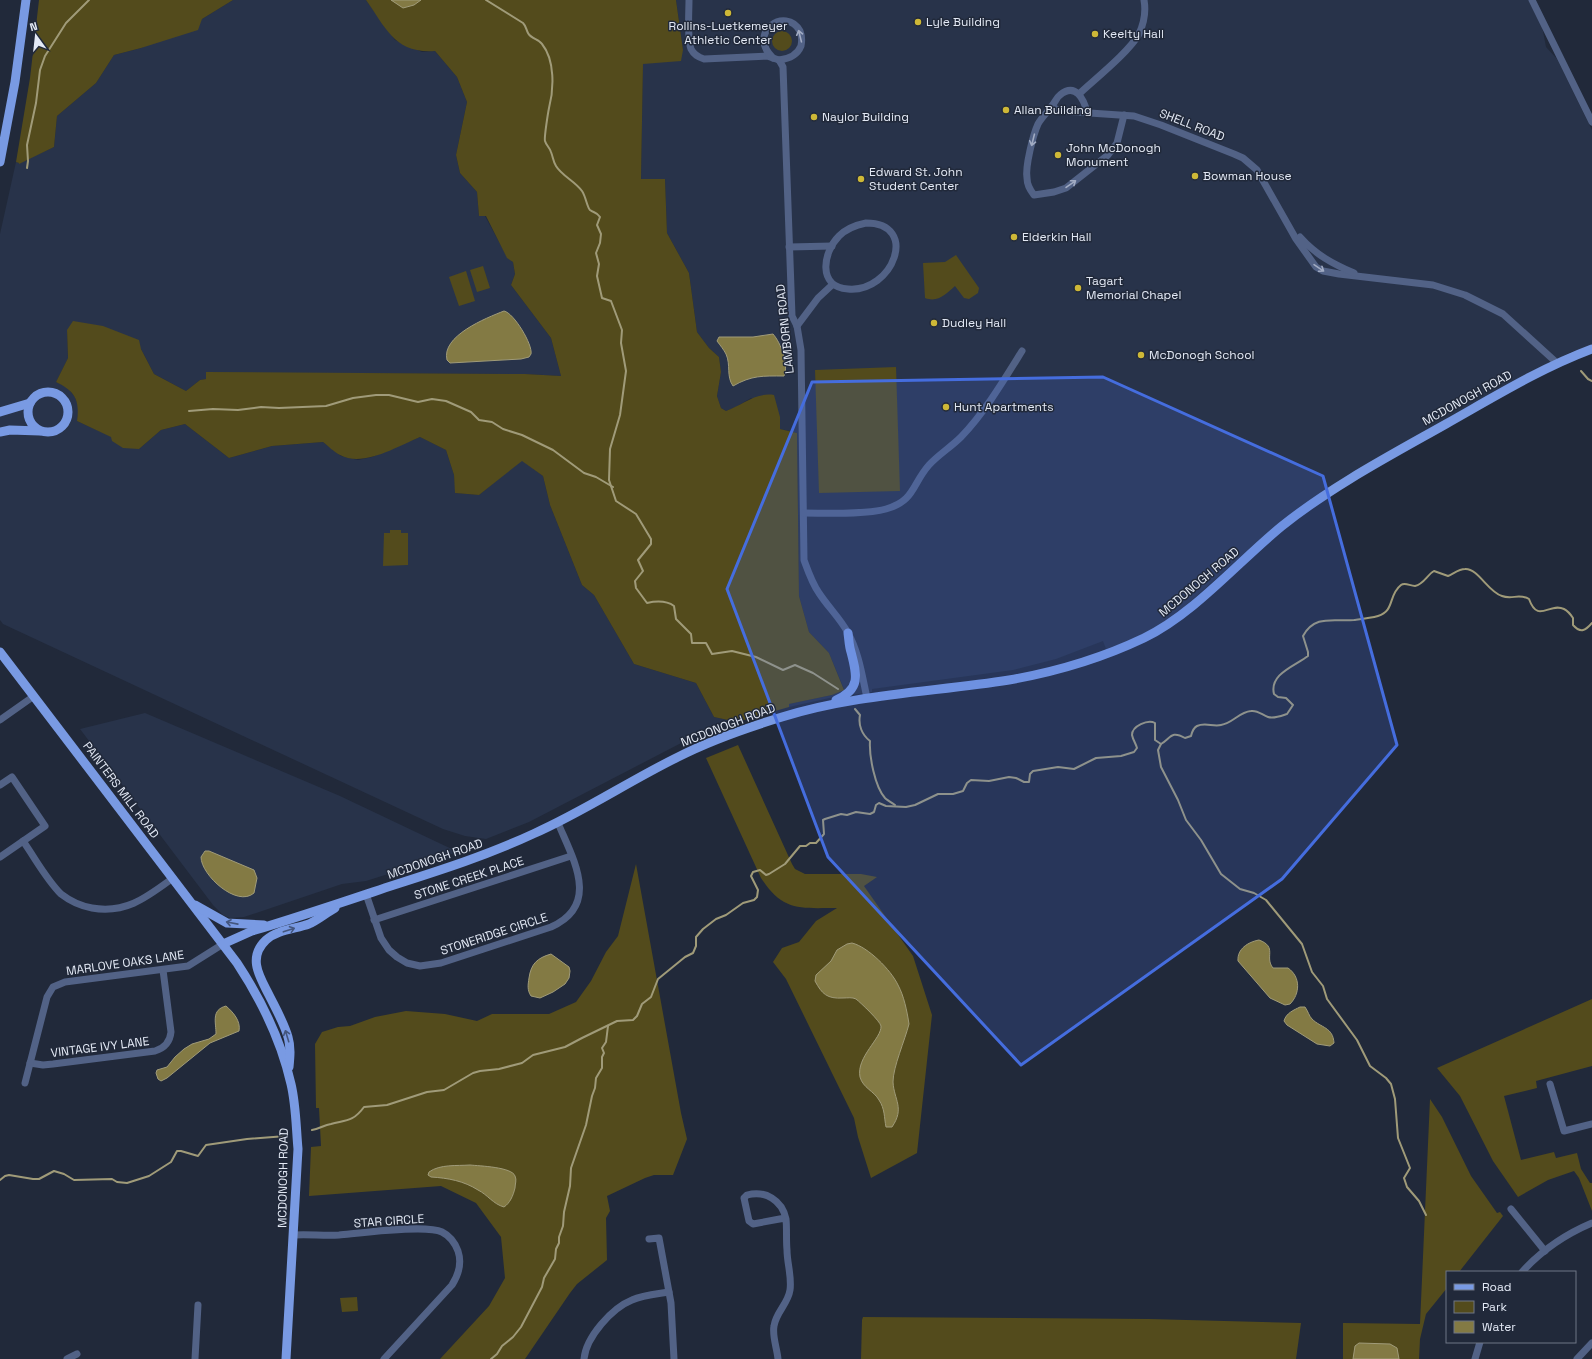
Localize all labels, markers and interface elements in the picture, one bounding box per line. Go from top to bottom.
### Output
marker: Rollins-Luetkemeyer Athletic Center [723,8,733,18]
place label: Lyle Building [926,14,1000,30]
north arrow [16,16,56,56]
marker: Lyle Building [913,17,923,27]
place label: Rollins-Luetkemeyer Athletic Center [669,18,788,48]
text: N [28,19,39,34]
place label: Keelty Hall [1103,26,1164,42]
one-way arrow [796,29,803,42]
marker: Keelty Hall [1090,29,1100,39]
place label: Allan Building [1014,102,1092,118]
marker: Allan Building [1001,105,1011,115]
street label: SHELL ROAD [1157,105,1227,145]
place label: Naylor Building [822,109,909,125]
marker: Naylor Building [809,112,819,122]
one-way arrow [1028,133,1036,146]
place label: John McDonogh Monument [1066,140,1161,170]
marker: John McDonogh Monument [1053,150,1063,160]
place label: Edward St. John Student Center [869,164,963,194]
place label: Bowman House [1203,168,1292,184]
marker: Bowman House [1190,171,1200,181]
marker: Edward St. John Student Center [856,174,866,184]
one-way arrow [1065,180,1076,188]
place label: Elderkin Hall [1022,229,1092,245]
marker: Elderkin Hall [1009,232,1019,242]
one-way arrow [1314,264,1325,272]
place label: Tagart Memorial Chapel [1086,273,1181,303]
street label: LAMBORN ROAD [772,283,798,375]
marker: Tagart Memorial Chapel [1073,283,1083,293]
place label: Dudley Hall [942,315,1006,331]
marker: Dudley Hall [929,318,939,328]
place label: McDonogh School [1149,347,1255,363]
marker: McDonogh School [1136,350,1146,360]
street label: MCDONOGH ROAD [1419,367,1515,429]
place label: Hunt Apartments [954,399,1054,415]
marker: Hunt Apartments [941,402,951,412]
street label: MCDONOGH ROAD [1156,544,1242,620]
street label: MCDONOGH ROAD [678,700,778,750]
street label: PAINTERS MILL ROAD [79,738,163,842]
street label: MCDONOGH ROAD [385,835,485,883]
street label: STONE CREEK PLACE [412,853,526,903]
street label: STONERIDGE CIRCLE [438,909,550,959]
one-way arrow [226,919,239,927]
one-way arrow [282,926,295,933]
street label: MARLOVE OAKS LANE [65,947,185,979]
one-way arrow [283,1030,290,1043]
street label: VINTAGE IVY LANE [50,1033,150,1061]
street label: MCDONOGH ROAD [274,1128,292,1228]
street label: STAR CIRCLE [353,1211,425,1231]
legend [1446,1271,1576,1343]
text: Road [1482,1279,1511,1295]
text: Park [1482,1299,1507,1315]
text: Water [1482,1319,1516,1335]

